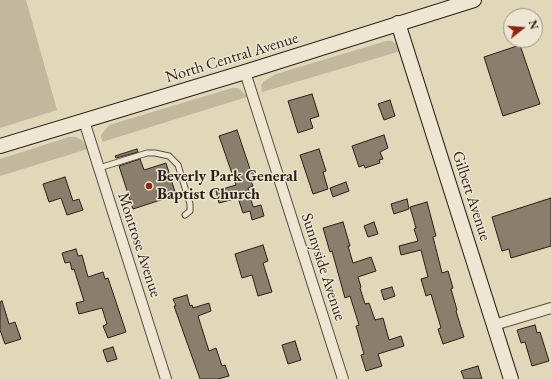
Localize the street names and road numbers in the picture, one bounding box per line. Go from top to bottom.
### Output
street label: North Central Avenue [163,29,301,87]
street label: Gilbert Avenue [447,149,495,243]
street label: Montrose Avenue [113,190,165,300]
street label: Sunnyside Avenue [297,211,349,323]

